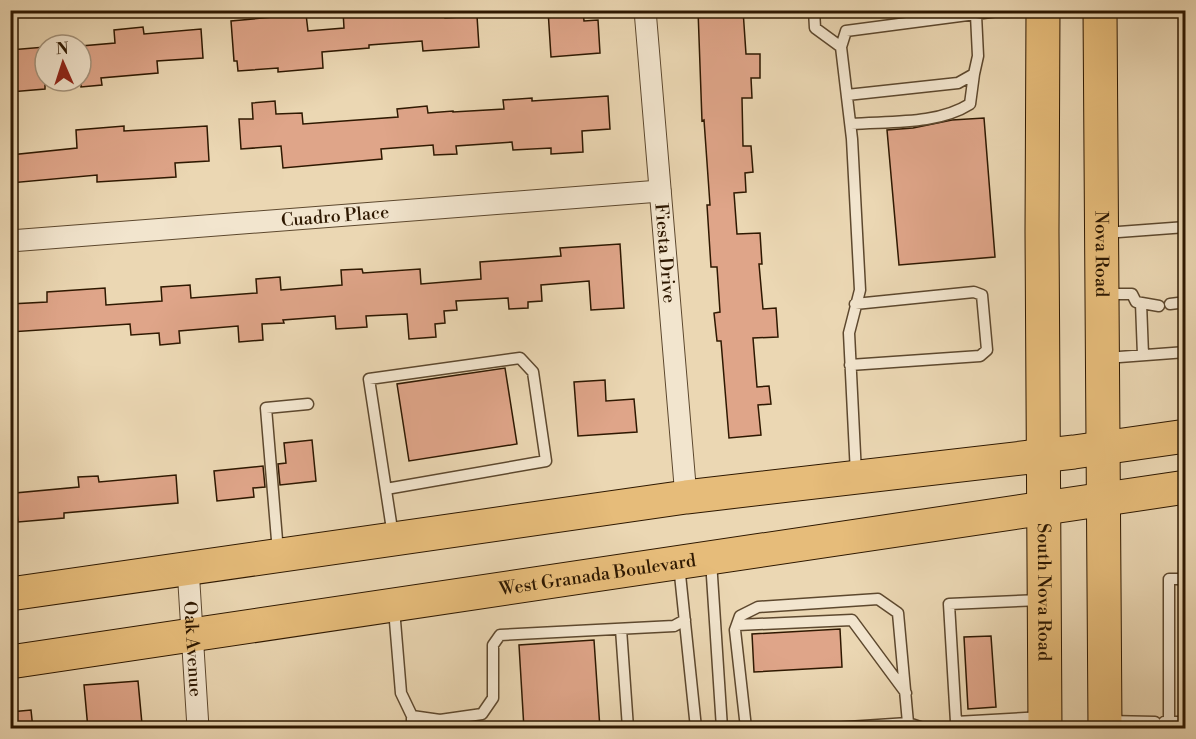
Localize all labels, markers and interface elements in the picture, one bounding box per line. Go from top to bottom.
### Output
north arrow [33,33,93,93]
text: N [55,39,69,59]
street label: Cuadro Place [280,201,390,232]
street label: Fiesta Drive [649,202,681,304]
street label: Nova Road [1089,211,1113,298]
street label: South Nova Road [1032,523,1056,662]
street label: West Granada Boulevard [497,549,698,601]
street label: Oak Avenue [178,600,207,697]

